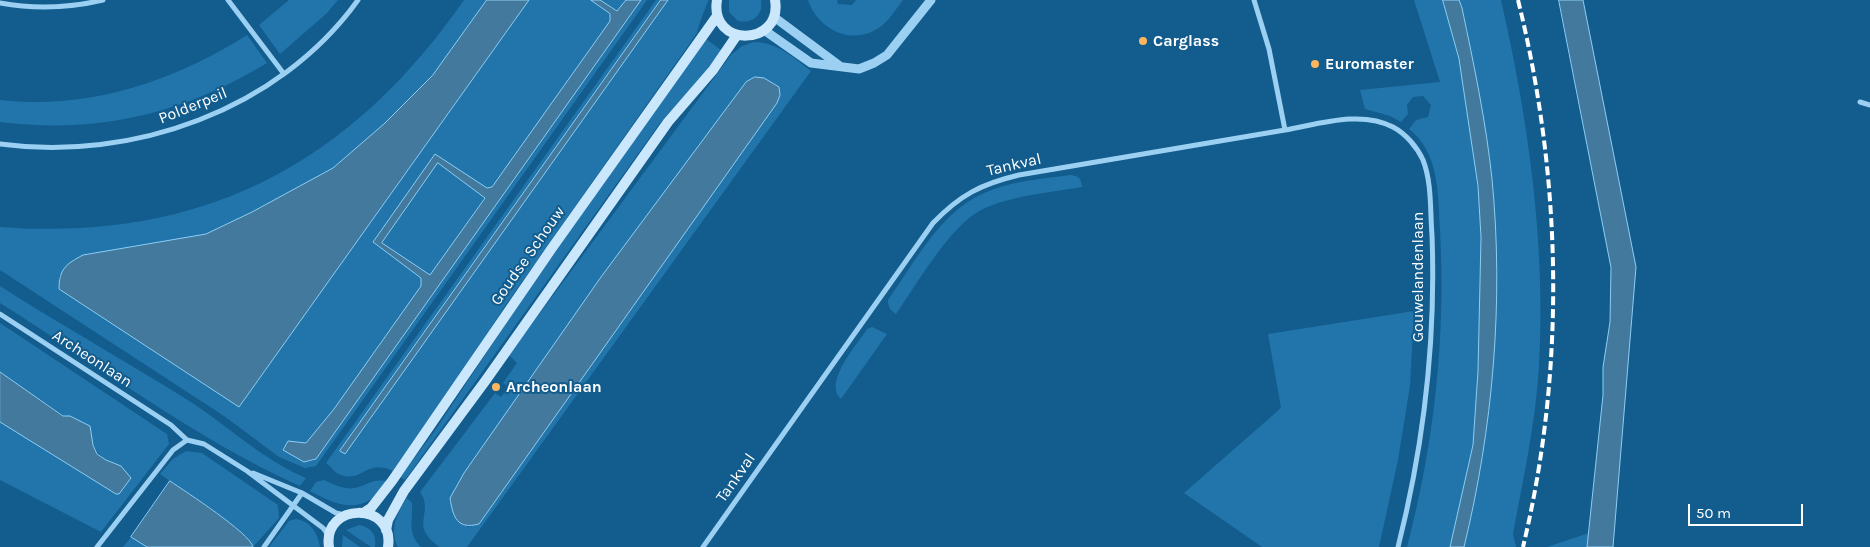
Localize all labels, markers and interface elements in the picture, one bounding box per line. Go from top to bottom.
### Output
place label: Carglass [1153,31,1219,51]
marker: Carglass [1137,35,1149,47]
place label: Euromaster [1325,54,1414,74]
marker: Euromaster [1309,58,1321,70]
street label: Polderpeil [156,84,230,128]
street label: Tankval [985,149,1043,181]
street label: Goudse Schouw [487,203,569,309]
street label: Gouwelandenlaan [1408,212,1428,342]
street label: Archeonlaan [49,326,135,392]
place label: Archeonlaan [506,377,602,397]
marker: Archeonlaan [490,381,502,393]
street label: Tankval [712,450,760,506]
scale bar [1690,494,1805,526]
text: 50 m [1696,504,1731,522]

